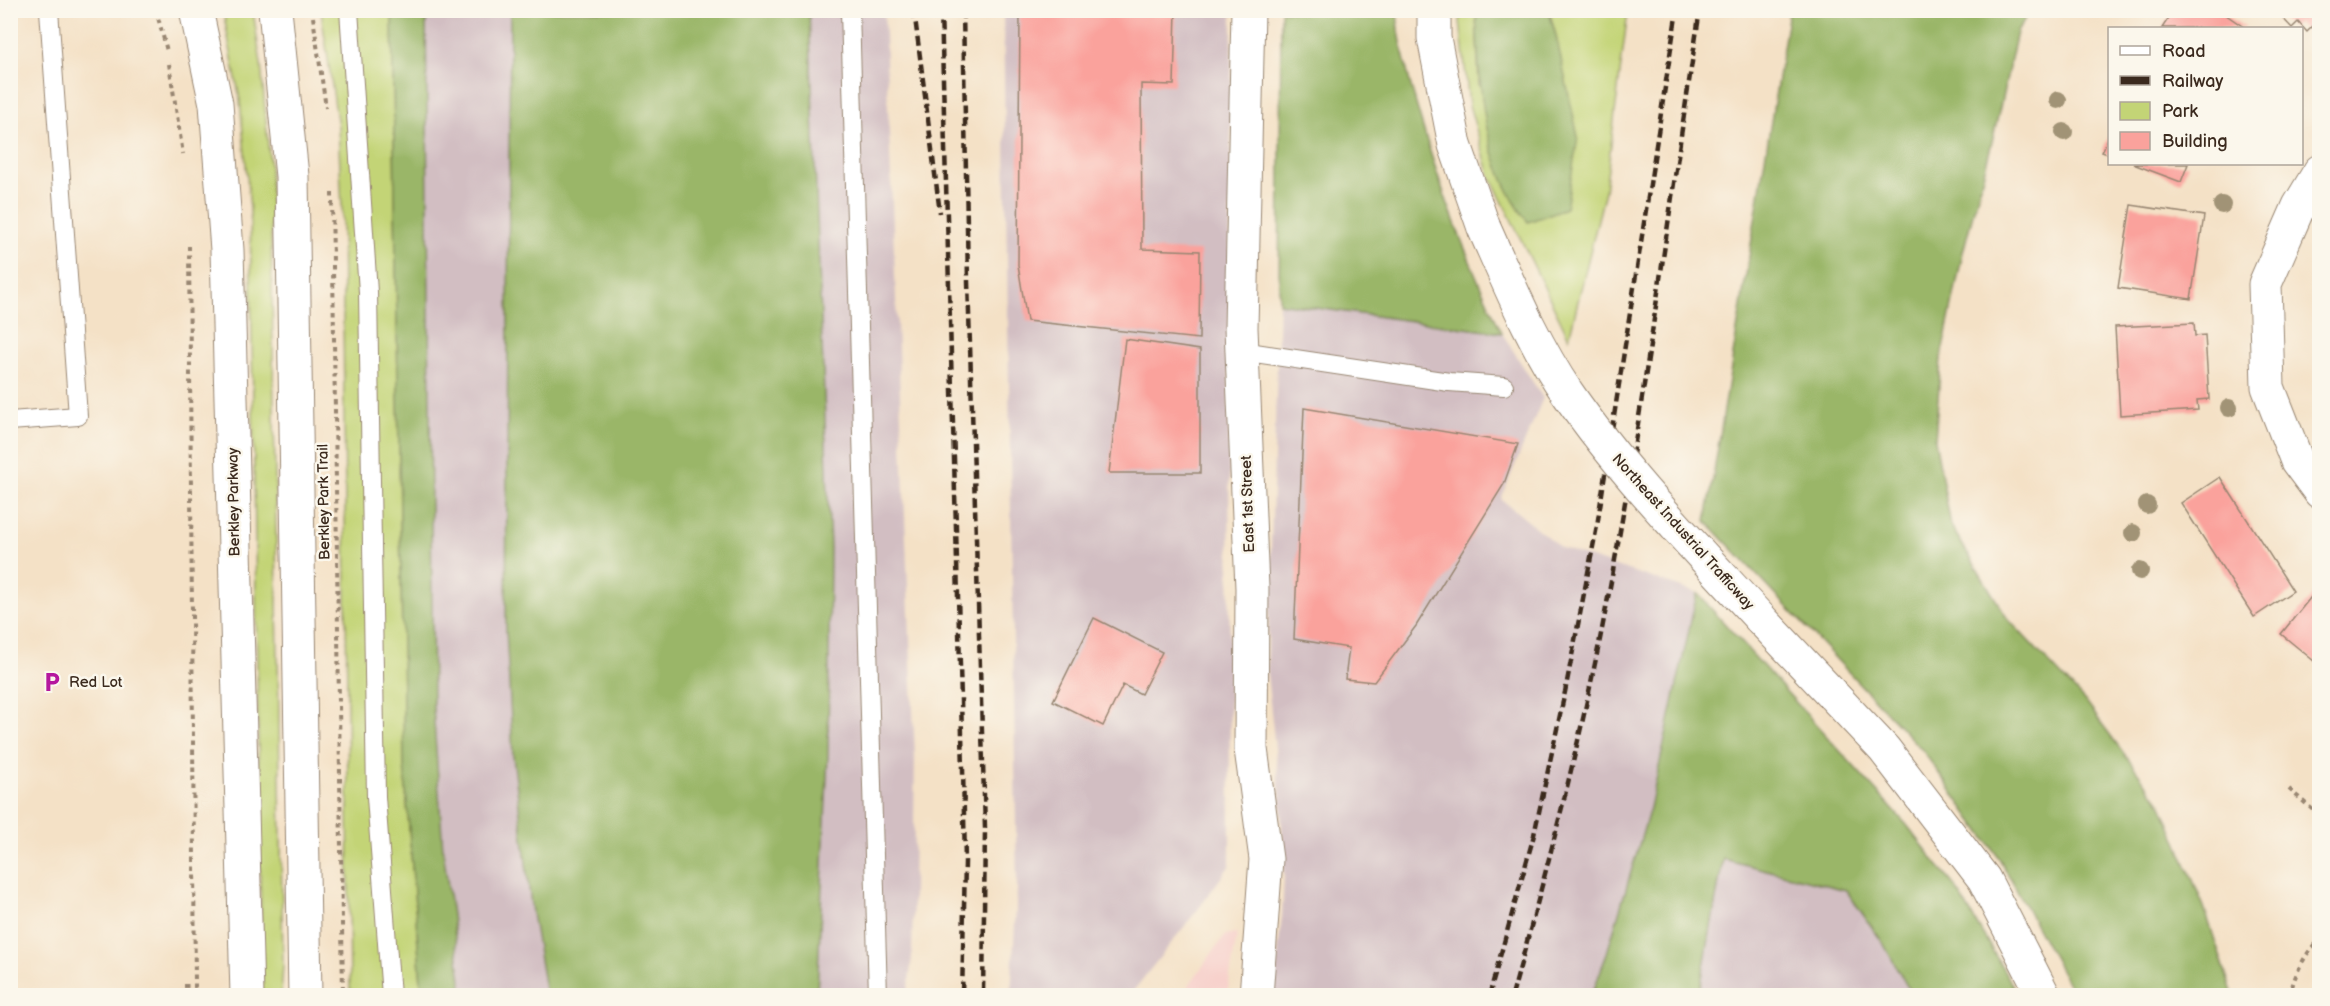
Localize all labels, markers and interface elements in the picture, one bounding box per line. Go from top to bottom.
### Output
legend [2108,27,2303,165]
text: Road [2162,41,2206,62]
text: Railway [2162,71,2224,92]
text: Park [2162,101,2198,122]
text: Building [2162,131,2228,152]
street label: Berkley Park Trail [313,444,335,560]
street label: Berkley Parkway [224,447,244,557]
street label: Northeast Industrial Trafficway [1608,450,1758,614]
street label: East 1st Street [1237,455,1259,553]
parking icon: Red Lot [40,670,64,694]
place label: Red Lot [69,673,123,692]

